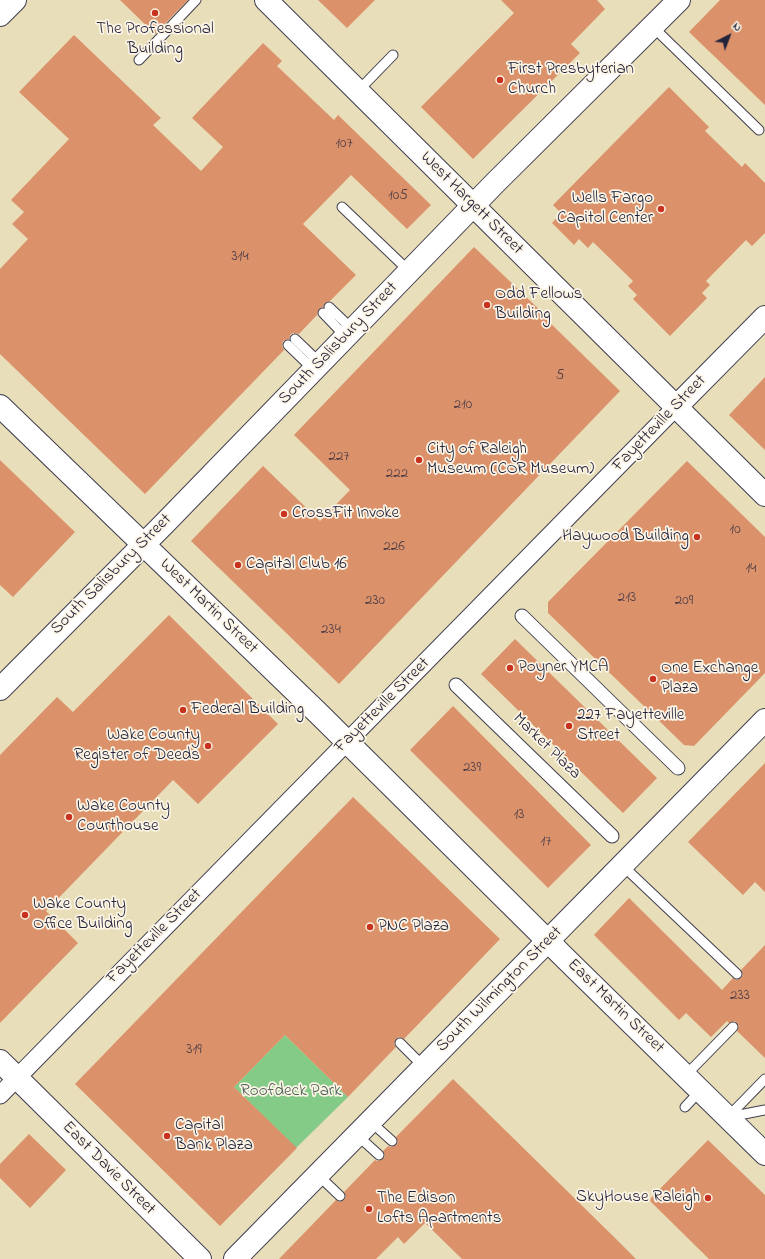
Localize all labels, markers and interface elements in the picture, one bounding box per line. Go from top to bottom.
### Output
marker: The Professional Building [150,8,160,18]
north arrow [709,16,749,56]
text: N [729,19,745,36]
place label: The Professional Building [96,20,214,60]
place label: First Presbyterian Church [508,60,634,100]
marker: First Presbyterian Church [495,75,505,85]
house number: 107 [335,136,353,154]
street label: West Hargett Street [415,148,527,260]
house number: 105 [388,188,408,206]
place label: Wells Fargo Capitol Center [557,189,653,229]
marker: Wells Fargo Capitol Center [656,204,666,214]
house number: 314 [231,249,249,267]
street label: South Salisbury Street [275,278,403,410]
place label: Odd Fellows Building [495,285,583,325]
marker: Odd Fellows Building [482,300,492,310]
house number: 5 [556,368,564,386]
street label: Fayetteville Street [609,371,711,477]
house number: 210 [454,397,472,415]
place label: City of Raleigh Museum (COR Museum) [427,440,594,480]
house number: 227 [328,449,350,467]
marker: City of Raleigh Museum (COR Museum) [414,455,424,465]
house number: 222 [386,466,408,484]
place label: CrossFit Invoke [292,504,399,524]
marker: CrossFit Invoke [279,509,289,519]
street label: South Salisbury Street [47,510,177,640]
house number: 10 [729,522,741,540]
place label: Haywood Building [562,527,689,547]
marker: Haywood Building [692,532,702,542]
house number: 226 [383,539,405,557]
street label: West Martin Street [155,555,261,659]
place label: Capital Club 16 [246,555,347,575]
marker: Capital Club 16 [233,560,243,570]
house number: 14 [746,561,756,579]
house number: 213 [618,590,636,608]
house number: 230 [365,593,385,611]
house number: 209 [675,593,693,611]
house number: 234 [321,622,341,640]
street label: Fayetteville Street [331,654,435,758]
place label: Poyner YMCA [518,658,609,678]
place label: One Exchange Plaza [661,659,758,699]
marker: Poyner YMCA [505,663,515,673]
marker: One Exchange Plaza [648,674,658,684]
place label: Federal Building [191,700,304,720]
marker: Federal Building [178,705,188,715]
place label: 227 Fayetteville Street [577,706,684,746]
street label: Market Plaza [508,709,584,785]
marker: 227 Fayetteville Street [564,721,574,731]
place label: Wake County Register of Deeds [74,726,200,766]
marker: Wake County Register of Deeds [203,741,213,751]
house number: 239 [463,760,481,778]
place label: Wake County Courthouse [77,797,170,837]
house number: 13 [514,807,524,825]
marker: Wake County Courthouse [64,812,74,822]
house number: 17 [541,834,551,852]
street label: Fayetteville Street [103,885,207,989]
place label: Wake County Office Building [33,895,132,935]
marker: Wake County Office Building [20,910,30,920]
place label: PNC Plaza [378,917,449,937]
marker: PNC Plaza [365,922,375,932]
street label: South Wilmington Street [433,923,567,1057]
street label: East Martin Street [562,956,668,1058]
house number: 233 [730,988,750,1006]
house number: 319 [186,1042,202,1060]
park label: Roofdeck Park [240,1082,342,1102]
place label: Capital Bank Plaza [175,1116,253,1156]
street label: East Davie Street [57,1118,159,1220]
marker: Capital Bank Plaza [162,1131,172,1141]
place label: SkyHouse Raleigh [576,1188,700,1208]
place label: The Edison Lofts Apartments [377,1189,501,1229]
marker: SkyHouse Raleigh [703,1193,713,1203]
marker: The Edison Lofts Apartments [364,1204,374,1214]

